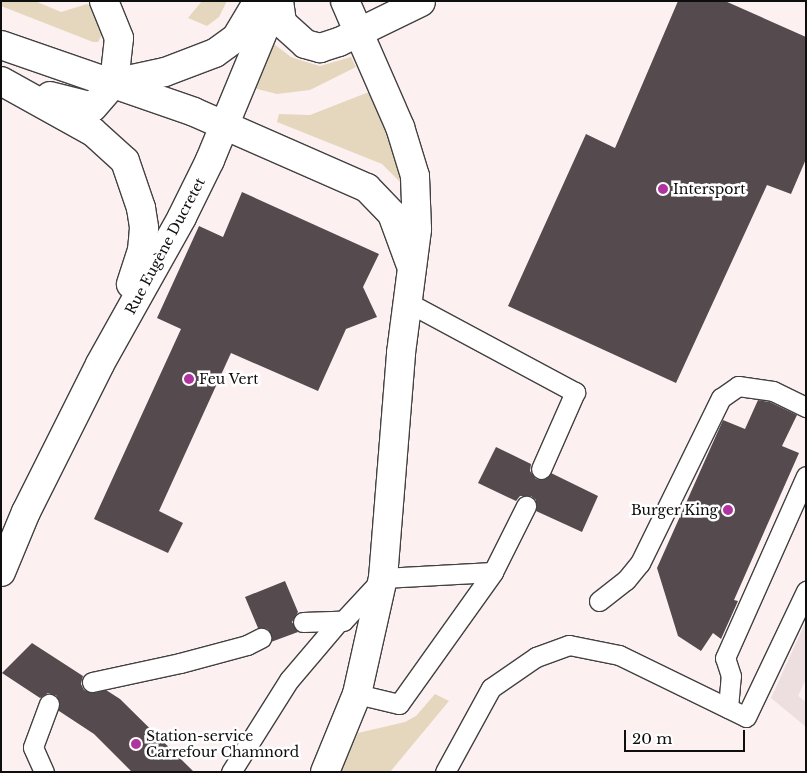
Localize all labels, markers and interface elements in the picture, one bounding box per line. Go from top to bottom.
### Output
street label: Rue Eugène Ducretet [122,175,208,317]
place label: Intersport [673,181,745,197]
marker: Intersport [657,183,669,195]
place label: Feu Vert [199,371,259,387]
marker: Feu Vert [183,373,195,385]
place label: Burger King [631,502,718,518]
marker: Burger King [722,504,734,516]
scale bar [627,720,748,752]
place label: Station-service Carrefour Chamnord [146,728,299,760]
text: 20 m [632,729,672,748]
marker: Station-service Carrefour Chamnord [130,738,142,750]

